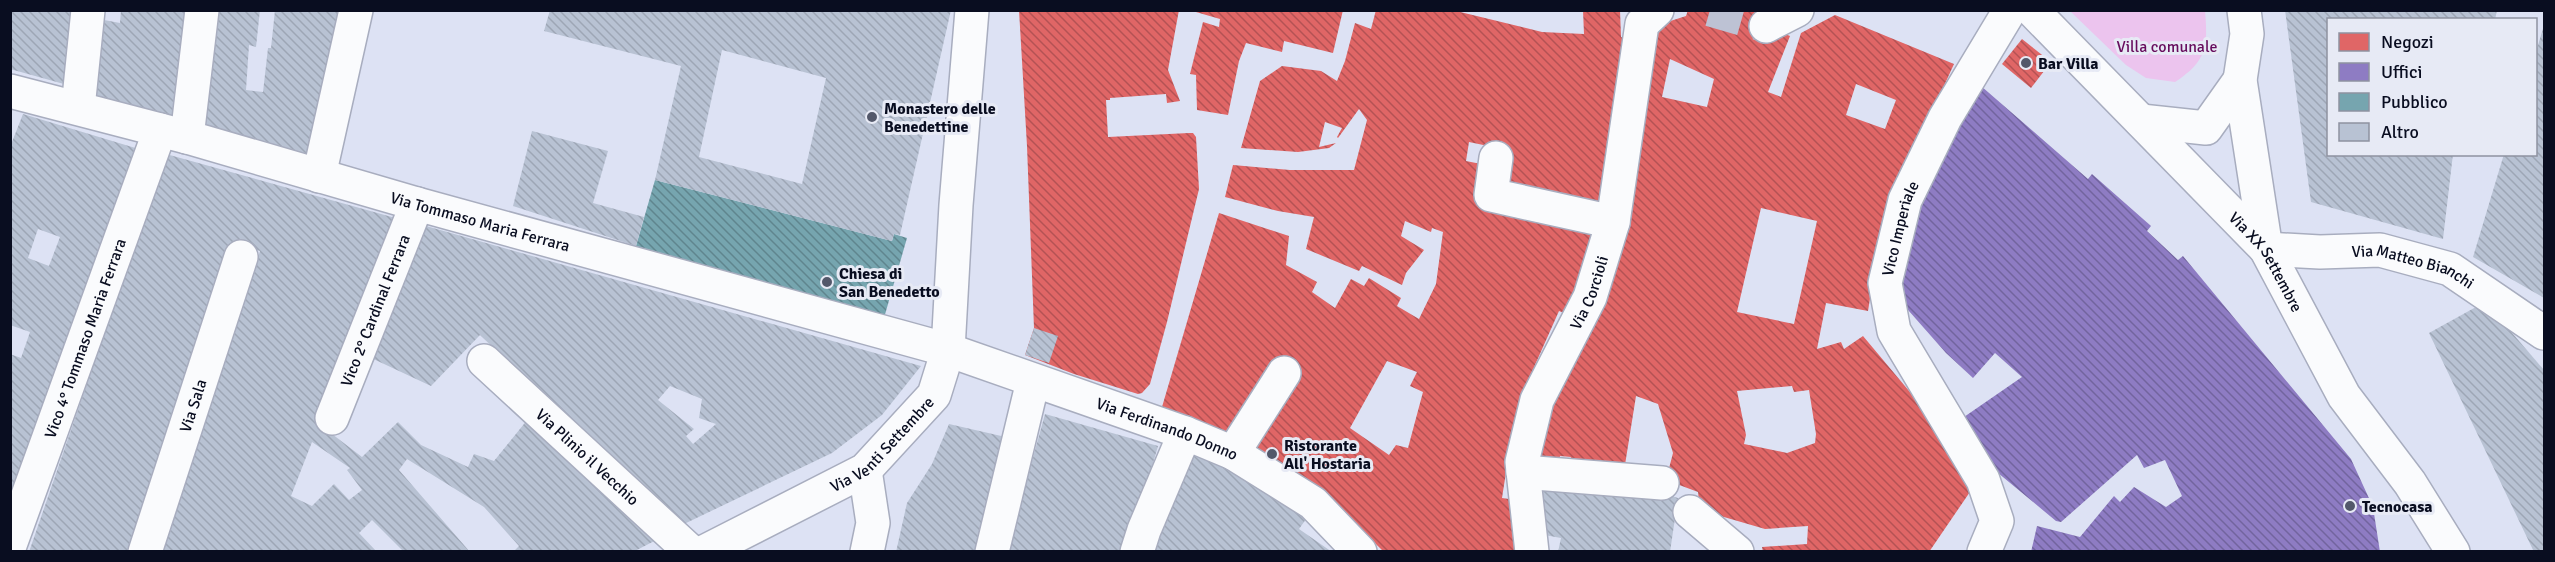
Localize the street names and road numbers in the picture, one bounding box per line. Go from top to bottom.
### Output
street label: Vico Imperiale [1878,178,1924,278]
street label: Via Tommaso Maria Ferrara [388,188,572,257]
street label: Via XX Settembre [2224,208,2307,316]
street label: Vico 2° Cardinal Ferrara [337,232,415,389]
street label: Vico 4° Tommaso Maria Ferrara [40,236,131,441]
street label: Via Matteo Bianchi [2351,240,2478,294]
street label: Via Corcioli [1566,253,1613,333]
street label: Via Sala [176,377,212,435]
street label: Via Venti Settembre [827,393,939,497]
street label: Via Ferdinando Donno [1093,394,1242,465]
street label: Via Plinio il Vecchio [531,405,643,510]

